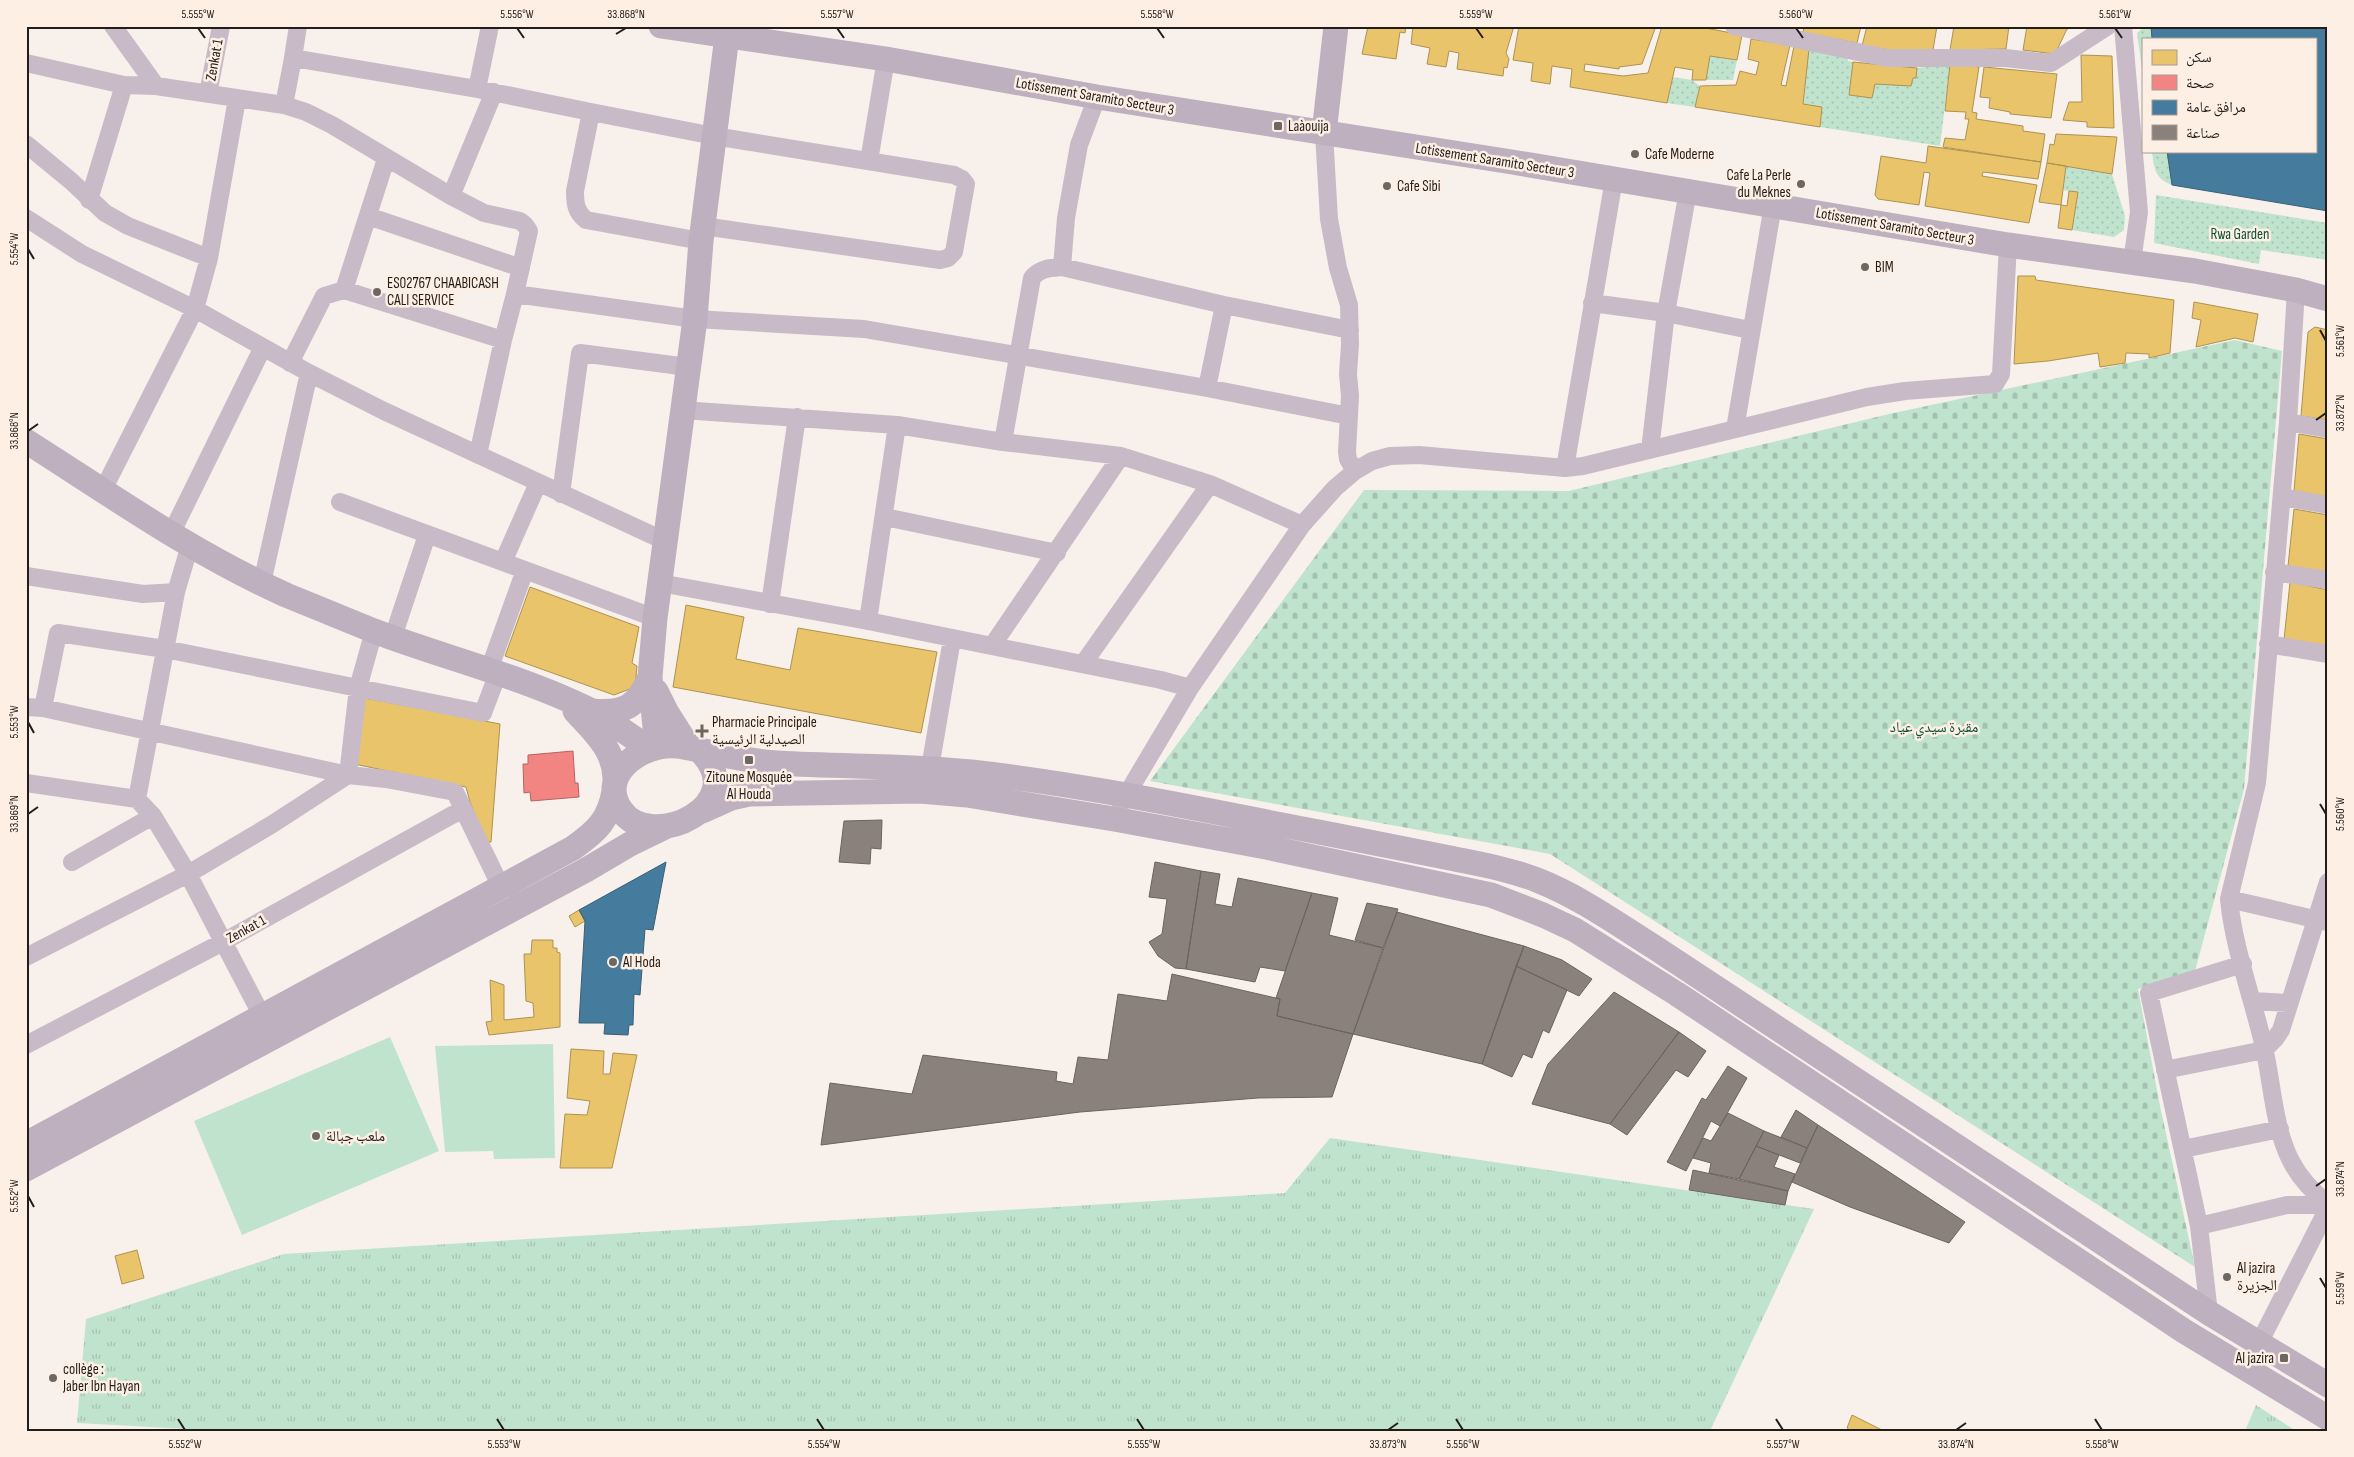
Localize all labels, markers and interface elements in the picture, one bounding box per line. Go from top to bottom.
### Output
text: 5.555°W [182,7,215,22]
text: 5.556°W [500,7,534,22]
text: 33.868°N [607,7,645,22]
text: 5.557°W [820,7,854,22]
text: 5.558°W [1140,7,1174,22]
text: 5.559°W [1459,7,1493,22]
text: 5.560°W [1779,7,1813,22]
text: 5.561°W [2099,7,2131,22]
street label: Zenkat 1 [201,37,228,82]
legend [2142,38,2316,152]
text: سكن [2186,48,2212,67]
street label: Lotissement Saramito Secteur 3 [1014,73,1176,120]
text: صحة [2186,74,2215,93]
text: مرافق عامة [2186,98,2246,117]
place label: Laàouija [1288,117,1329,136]
marker: Laàouija [1272,120,1284,132]
text: صناعة [2186,124,2220,143]
street label: Lotissement Saramito Secteur 3 [1414,139,1576,182]
place label: Cafe Moderne [1645,145,1714,164]
marker: Cafe Moderne [1629,148,1641,160]
place label: Cafe La Perle du Meknes [1727,166,1791,202]
place label: Cafe Sibi [1397,177,1441,196]
marker: Cafe La Perle du Meknes [1795,178,1807,190]
marker: Cafe Sibi [1381,180,1393,192]
street label: Lotissement Saramito Secteur 3 [1814,203,1976,250]
park label: Rwa Garden [2211,225,2269,244]
text: 5.554°W [7,233,22,265]
place label: BIM [1875,258,1894,277]
marker: BIM [1859,261,1871,273]
place label: ES02767 CHAABICASH CALI SERVICE [387,274,499,310]
marker: ES02767 CHAABICASH CALI SERVICE [371,286,383,298]
text: 5.561°W [2333,325,2348,357]
text: 33.872°N [2333,395,2348,431]
text: 33.868°N [7,412,22,450]
text: 5.553°W [7,705,22,739]
place label: Pharmacie Principale الصيدلية الرئيسية [712,713,817,749]
park label: مقبرة سيدي عياد [1890,718,1978,739]
marker: Pharmacie Principale الصيدلية الرئيسية [696,725,708,737]
marker: Zitoune Mosquée Al Houda [743,754,755,766]
place label: Zitoune Mosquée Al Houda [706,768,792,804]
text: 33.869°N [7,795,22,833]
text: 5.560°W [2333,797,2348,831]
street label: Zenkat 1 [223,911,270,948]
place label: Al Hoda [622,953,661,972]
marker: Al Hoda [607,956,619,968]
place label: ملعب جبالة [326,1127,385,1146]
marker: ملعب جبالة [310,1130,322,1142]
text: 33.874°N [2333,1161,2348,1197]
text: 5.552°W [7,1179,22,1212]
place label: Al jazira الجزيرة [2236,1259,2277,1295]
marker: Al jazira الجزيرة [2221,1271,2233,1283]
text: 5.559°W [2333,1271,2348,1305]
place label: Al jazira [2235,1349,2274,1368]
marker: Al jazira [2278,1352,2290,1364]
place label: collège : Jaber Ibn Hayan [62,1360,140,1396]
marker: collège : Jaber Ibn Hayan [47,1372,59,1384]
text: 5.552°W [169,1437,202,1452]
text: 5.553°W [487,1437,521,1452]
text: 5.554°W [808,1437,840,1452]
text: 5.555°W [1128,1437,1161,1452]
text: 33.873°N [1369,1437,1407,1452]
text: 5.556°W [1446,1437,1480,1452]
text: 5.557°W [1766,1437,1800,1452]
text: 33.874°N [1938,1437,1974,1452]
text: 5.558°W [2085,1437,2119,1452]

